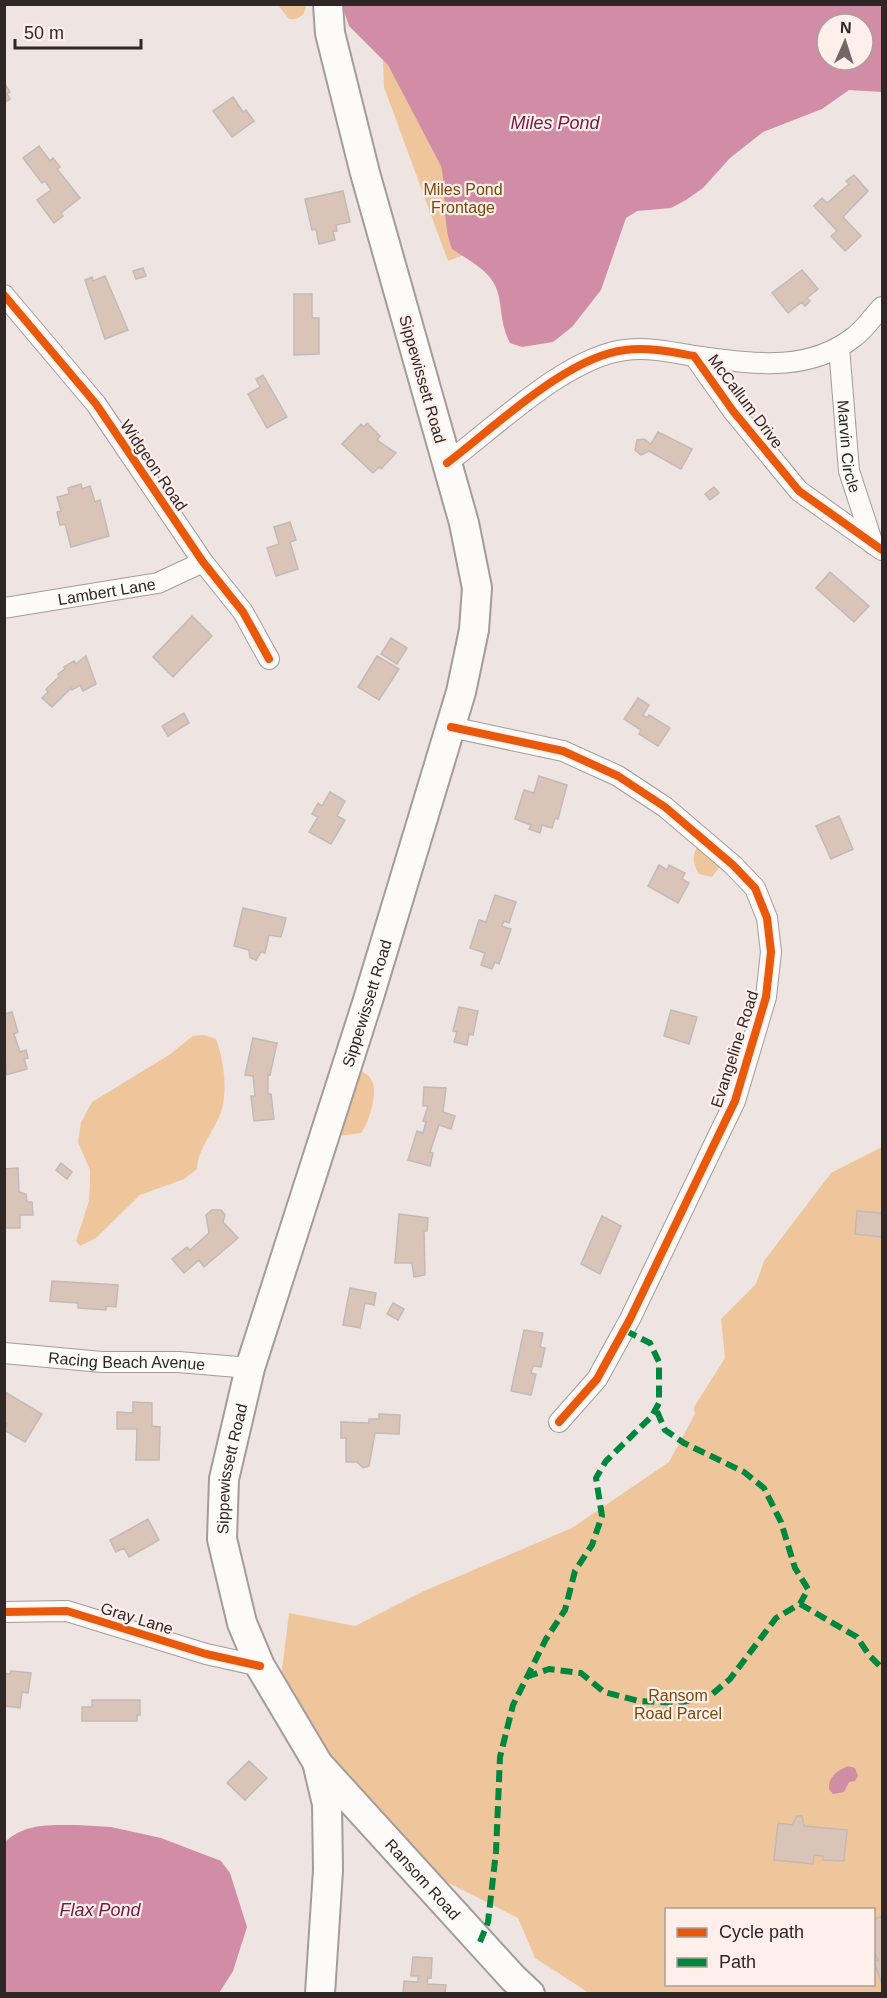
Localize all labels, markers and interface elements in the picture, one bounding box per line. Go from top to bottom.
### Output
scale bar [15,12,141,50]
north arrow [815,12,875,72]
text: N [840,19,852,36]
text: 50 m [24,23,64,43]
water label: Miles Pond [510,113,601,133]
park label: Miles Pond Frontage [423,181,503,216]
street label: Sippewissett Road [396,313,449,445]
street label: McCallum Drive [705,351,786,452]
street label: Marvin Circle [834,399,864,495]
street label: Widgeon Road [117,417,190,514]
street label: Lambert Lane [57,576,157,608]
street label: Sippewissett Road [339,938,395,1069]
street label: Evangeline Road [708,989,761,1110]
street label: Racing Beach Avenue [47,1349,206,1373]
street label: Sippewissett Road [214,1402,250,1535]
street label: Gray Lane [99,1599,175,1638]
park label: Ransom Road Parcel [634,1687,722,1722]
street label: Ransom Road [382,1836,463,1923]
water label: Flax Pond [59,1900,142,1920]
legend [665,1908,875,1986]
text: Cycle path [719,1922,804,1942]
text: Path [719,1952,756,1972]

